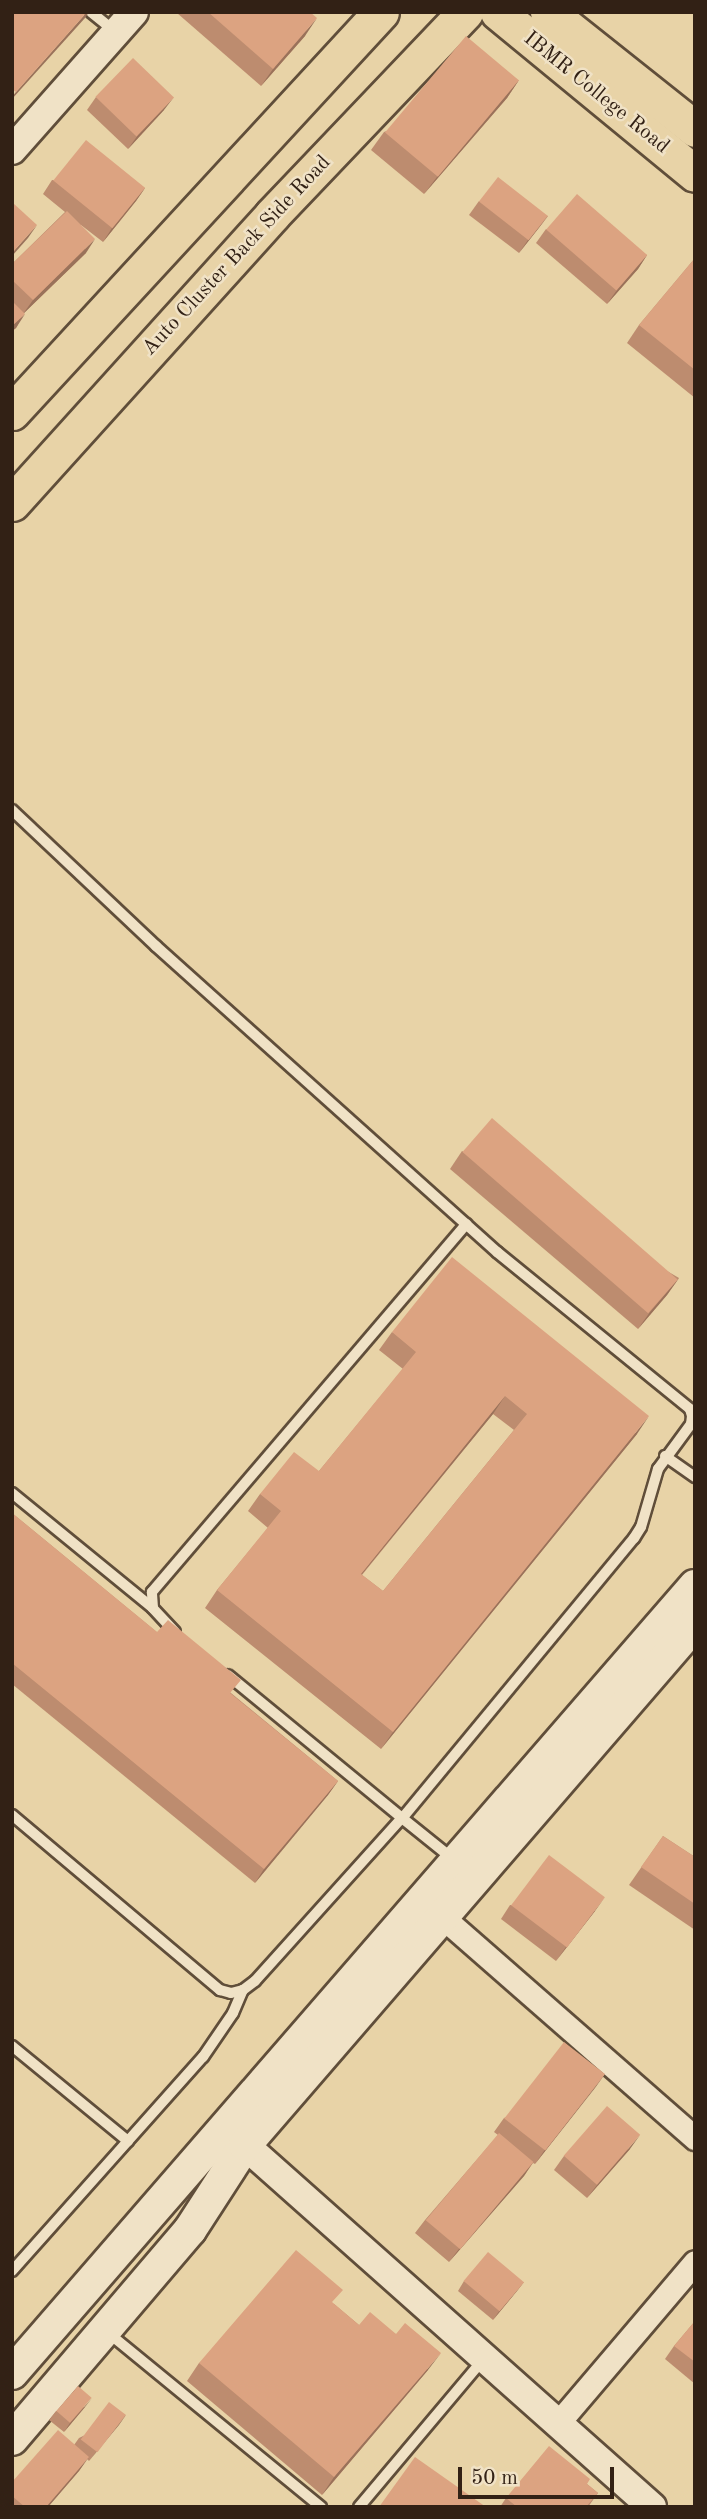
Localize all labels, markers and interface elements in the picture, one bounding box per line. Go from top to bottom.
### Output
street label: IBMR College Road [518,26,674,160]
street label: Auto Cluster Back Side Road [137,150,337,362]
scale bar [462,2452,618,2496]
text: 50 m [471,2468,518,2489]

